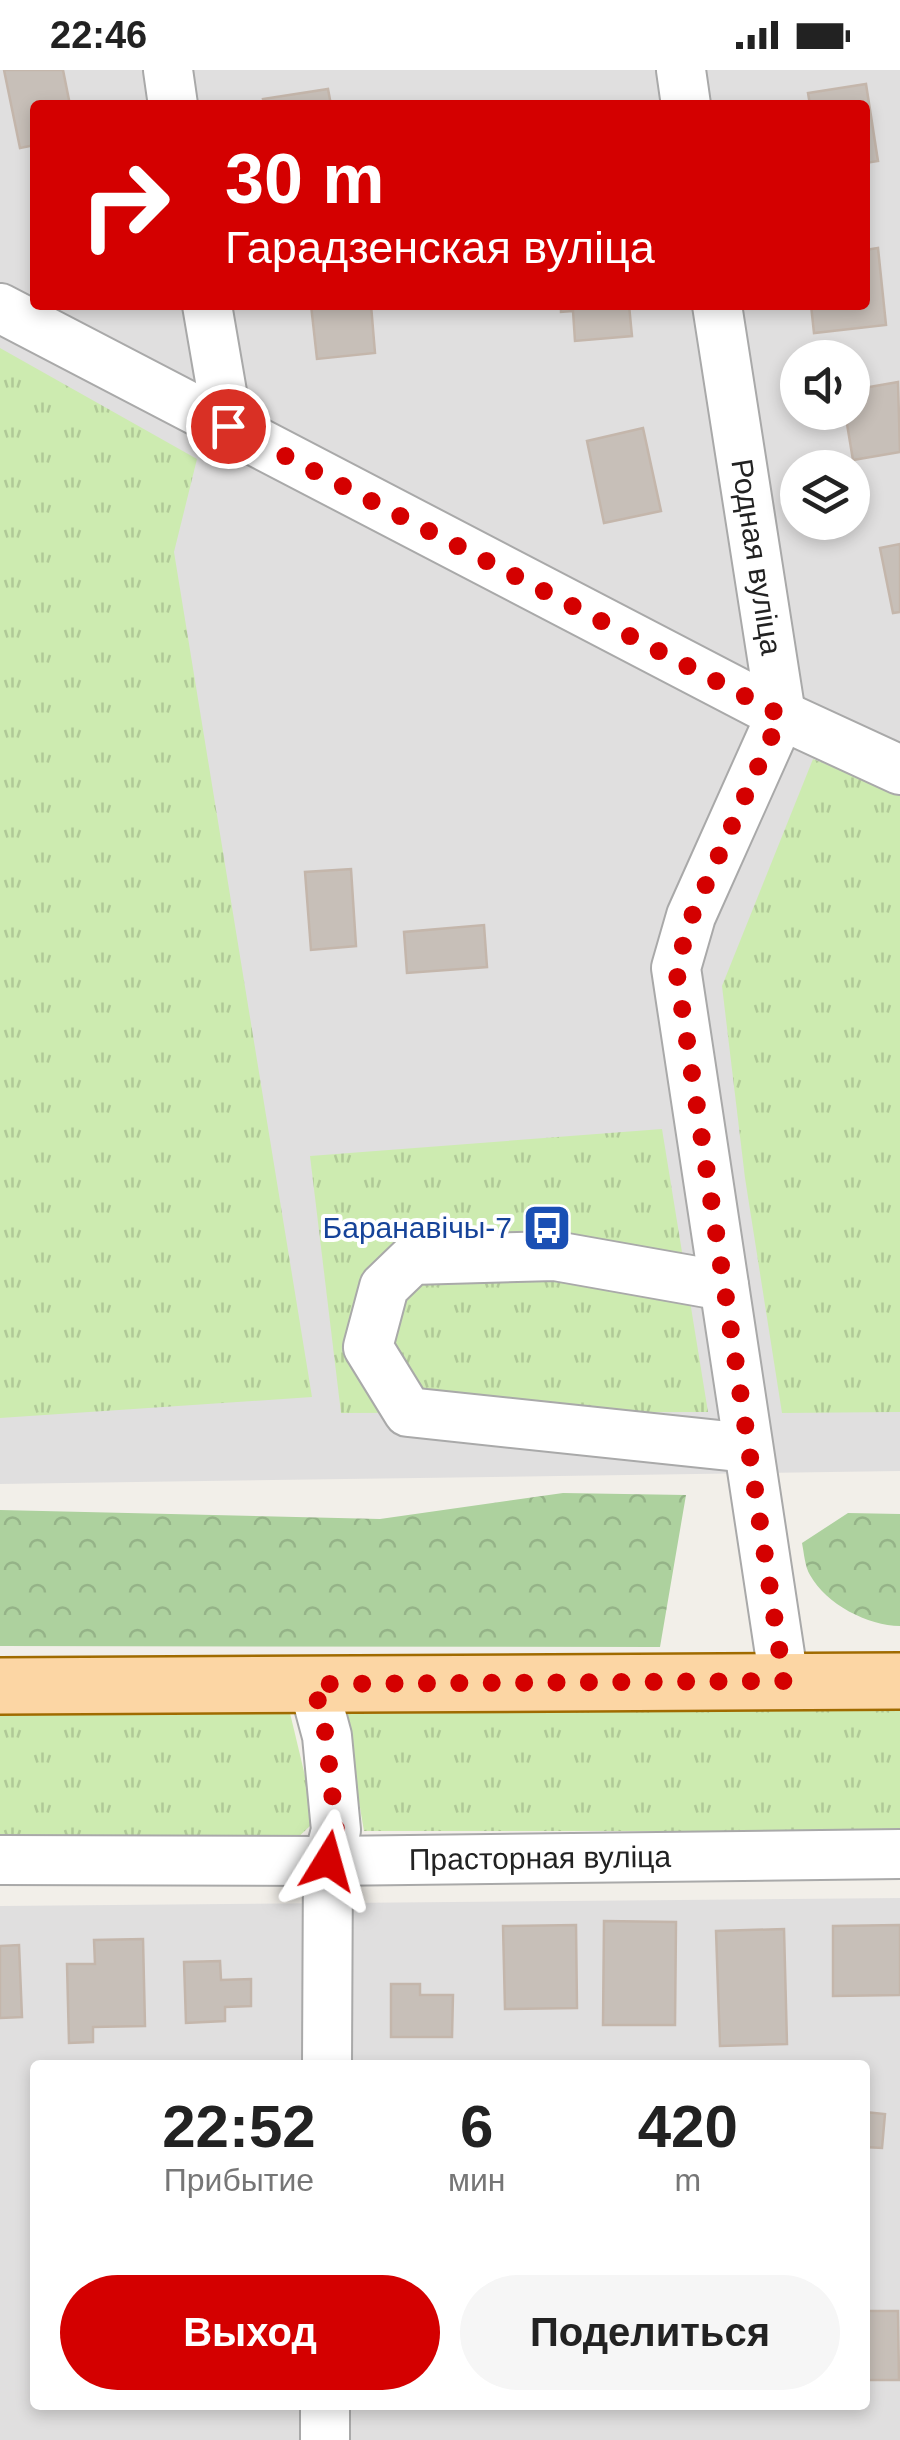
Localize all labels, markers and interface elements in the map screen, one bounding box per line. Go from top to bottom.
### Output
text: 22:46 [50,14,147,56]
icon: right [60,140,190,270]
text: 30 m [225,140,385,218]
text: Гарадзенская вуліца [225,222,655,273]
map controls [780,340,870,540]
button: sound [780,340,870,430]
pin [186,384,271,469]
icon: arrive [201,399,256,454]
button: layers [780,450,870,540]
street label: Родная вуліца [725,457,788,657]
bus stop icon: Баранавічы-7 [521,1202,573,1254]
place label: Баранавічы-7 [323,1211,512,1244]
position arrow [276,1809,380,1913]
street label: Прасторная вуліца [409,1840,672,1876]
text: 22:52 [162,2093,316,2160]
text: 6 [460,2093,493,2160]
text: 420 [638,2093,738,2160]
text: Прибытие [164,2162,314,2198]
text: мин [448,2162,505,2198]
text: m [674,2162,701,2198]
button: Выход [60,2275,440,2390]
button: Поделиться [460,2275,840,2390]

